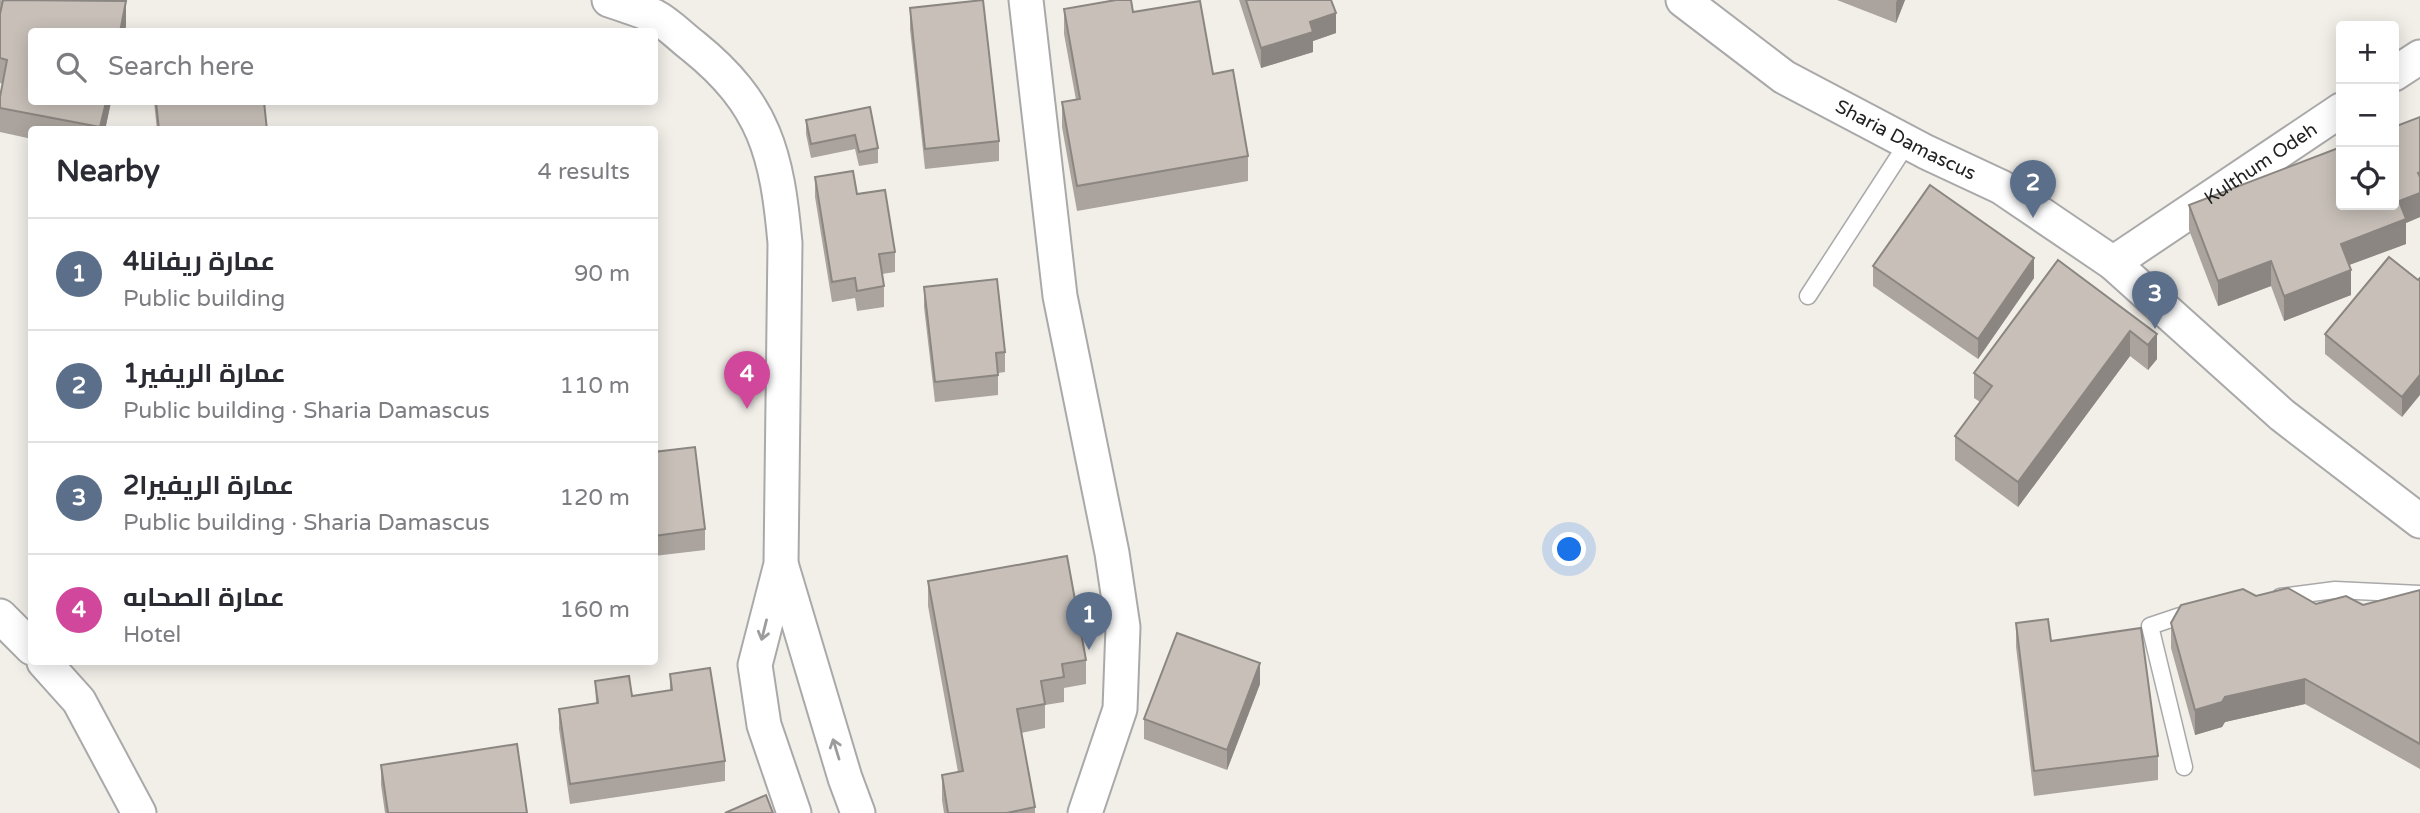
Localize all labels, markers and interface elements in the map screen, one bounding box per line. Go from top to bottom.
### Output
map controls [2336,21,2399,210]
button: + [2336,21,2399,84]
search box [28,28,658,105]
icon: search [52,48,90,86]
text: Search here [108,51,254,82]
button: − [2336,84,2399,147]
street label: Sharia Damascus [1832,95,1979,185]
street label: Kulthum Odeh [2200,118,2321,210]
button: locate [2336,147,2399,210]
text: Nearby [56,153,160,190]
text: 4 results [537,158,630,186]
pin: 2 [2010,160,2056,218]
text: عمارة ريفانا4 [123,246,275,277]
text: 1 [72,260,86,288]
text: 90 m [574,260,630,288]
pin: 3 [2132,271,2178,329]
text: Public building [123,285,285,313]
pin: 4 [724,351,770,409]
text: عمارة الريفير1 [123,358,286,389]
text: 2 [72,372,86,400]
text: 110 m [560,372,630,400]
text: Public building · Sharia Damascus [123,397,490,425]
text: عمارة الريفيرا2 [123,470,294,501]
text: 3 [72,484,86,512]
text: 120 m [560,484,630,512]
text: Public building · Sharia Damascus [123,509,490,537]
your location [1552,532,1586,566]
text: عمارة الصحابه [123,582,285,613]
pin: 1 [1066,592,1112,650]
text: 4 [72,596,86,624]
text: 160 m [560,596,630,624]
one-way arrow [757,618,770,641]
text: Hotel [123,621,181,649]
one-way arrow [829,738,841,760]

